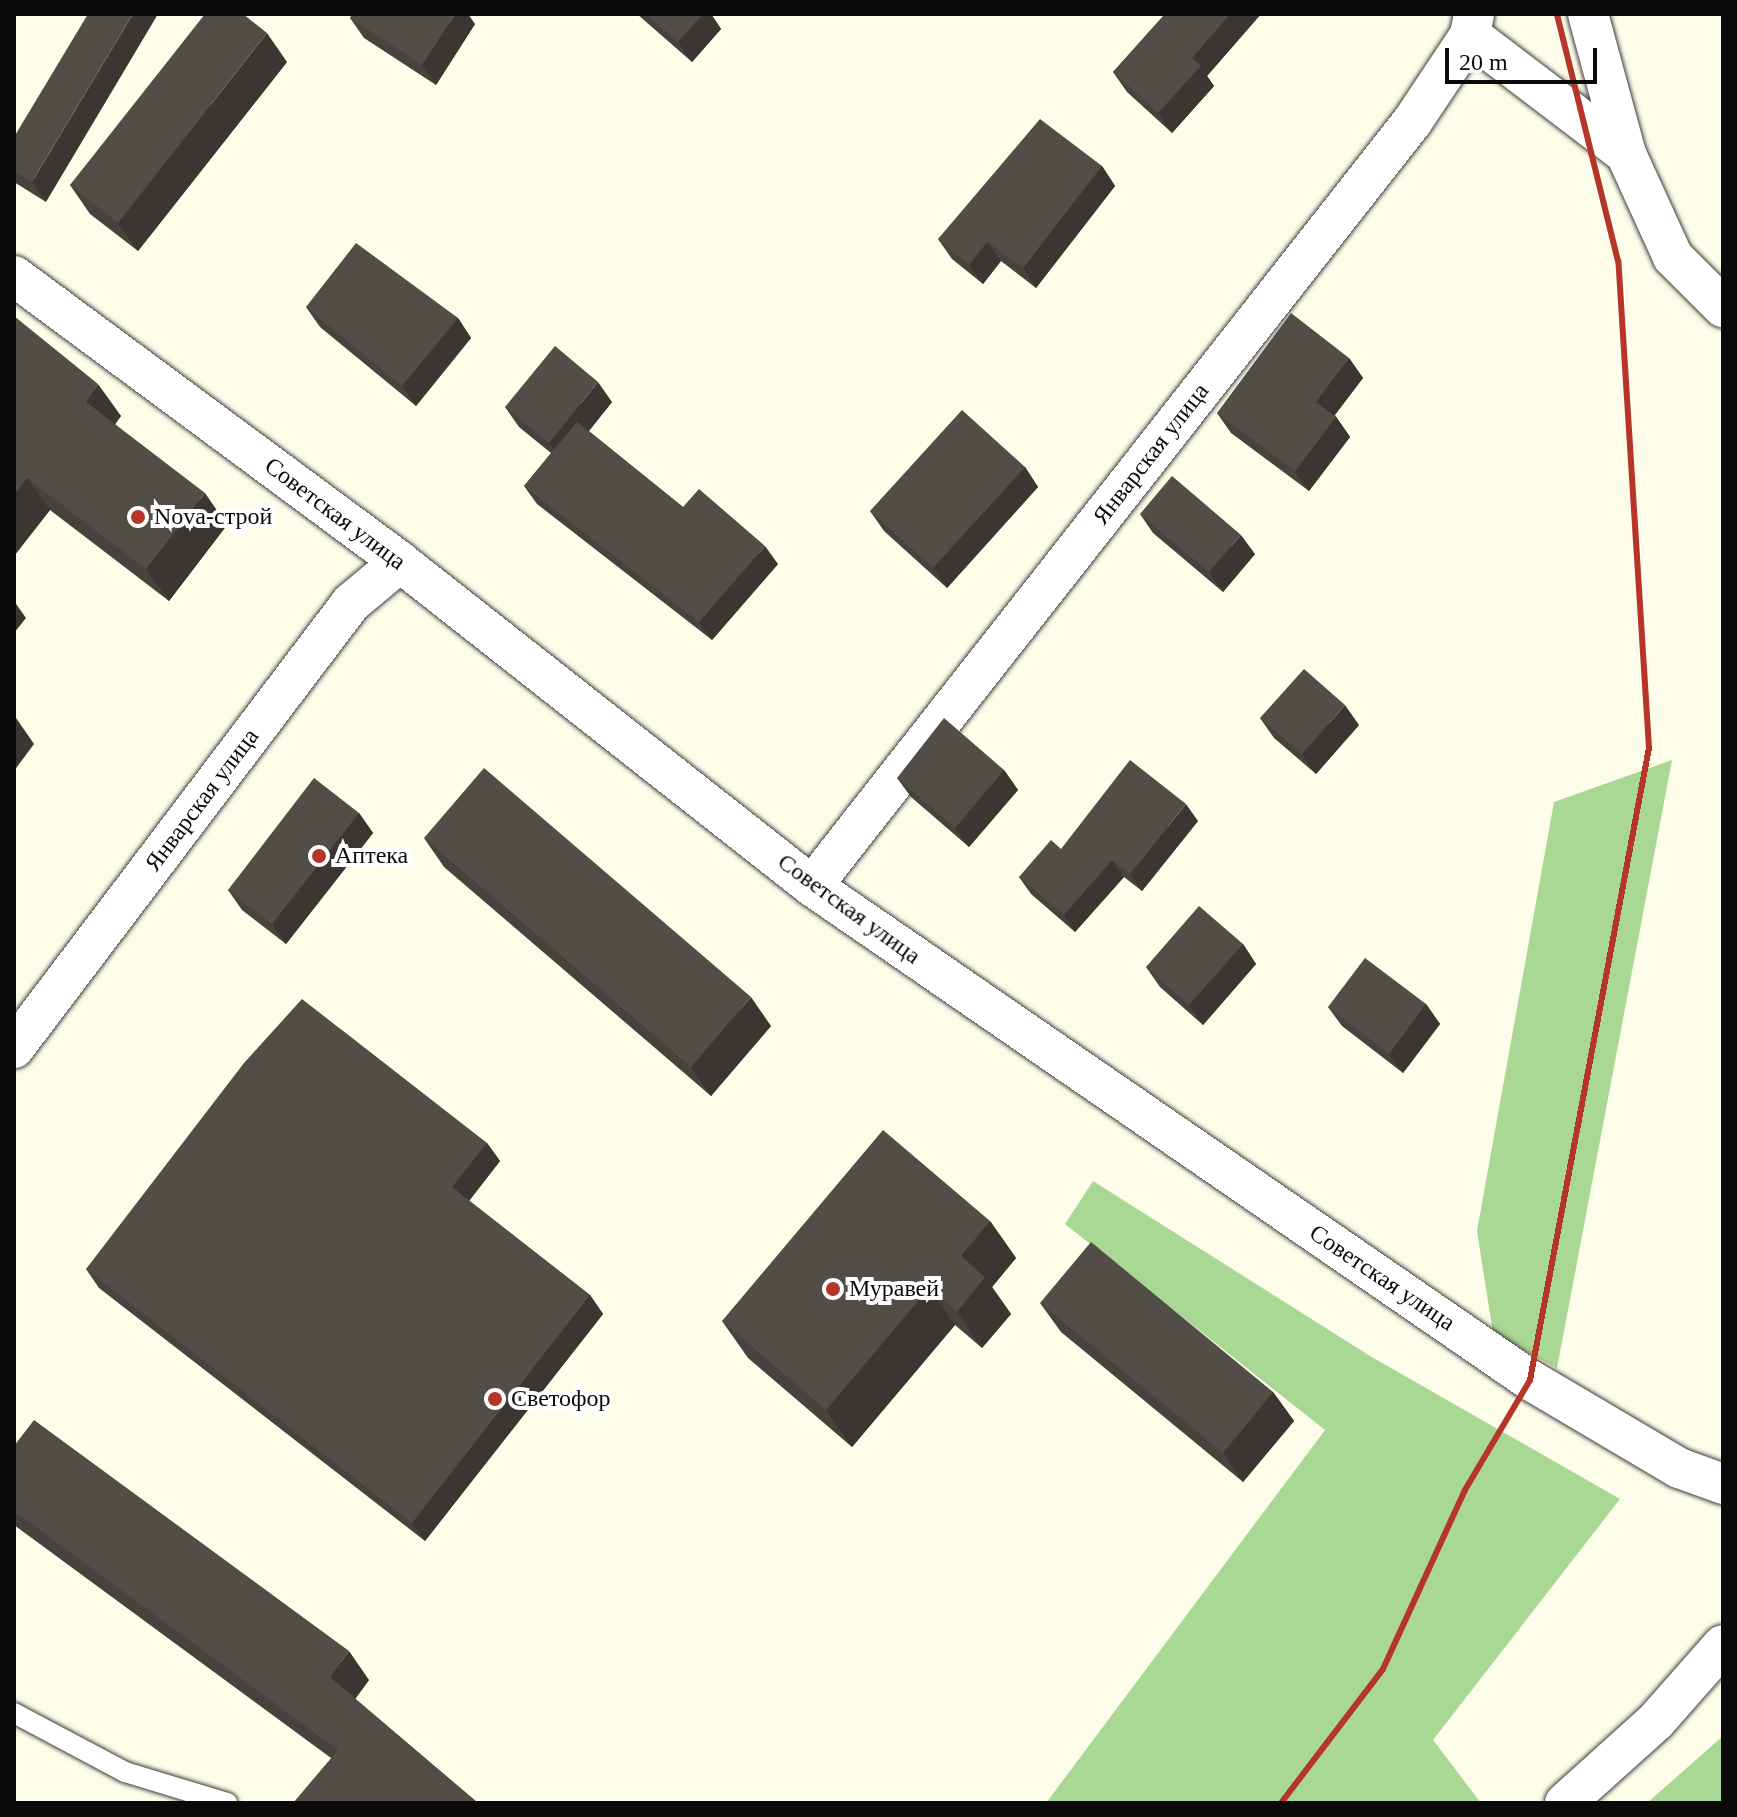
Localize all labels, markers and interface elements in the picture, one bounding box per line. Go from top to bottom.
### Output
scale bar [1449,32,1601,82]
text: 20 m [1459,49,1508,75]
street label: Январская улица [1087,378,1215,530]
street label: Советская улица [259,451,411,577]
place label: Nova-строй [154,503,272,531]
marker: Nova-строй [129,508,147,526]
street label: Январская улица [139,723,265,877]
place label: Аптека [335,842,408,870]
marker: Аптека [310,847,328,865]
street label: Советская улица [772,848,926,970]
street label: Советская улица [1304,1219,1460,1337]
place label: Муравей [849,1275,939,1303]
marker: Муравей [824,1280,842,1298]
place label: Светофор [511,1385,611,1413]
marker: Светофор [486,1390,504,1408]

